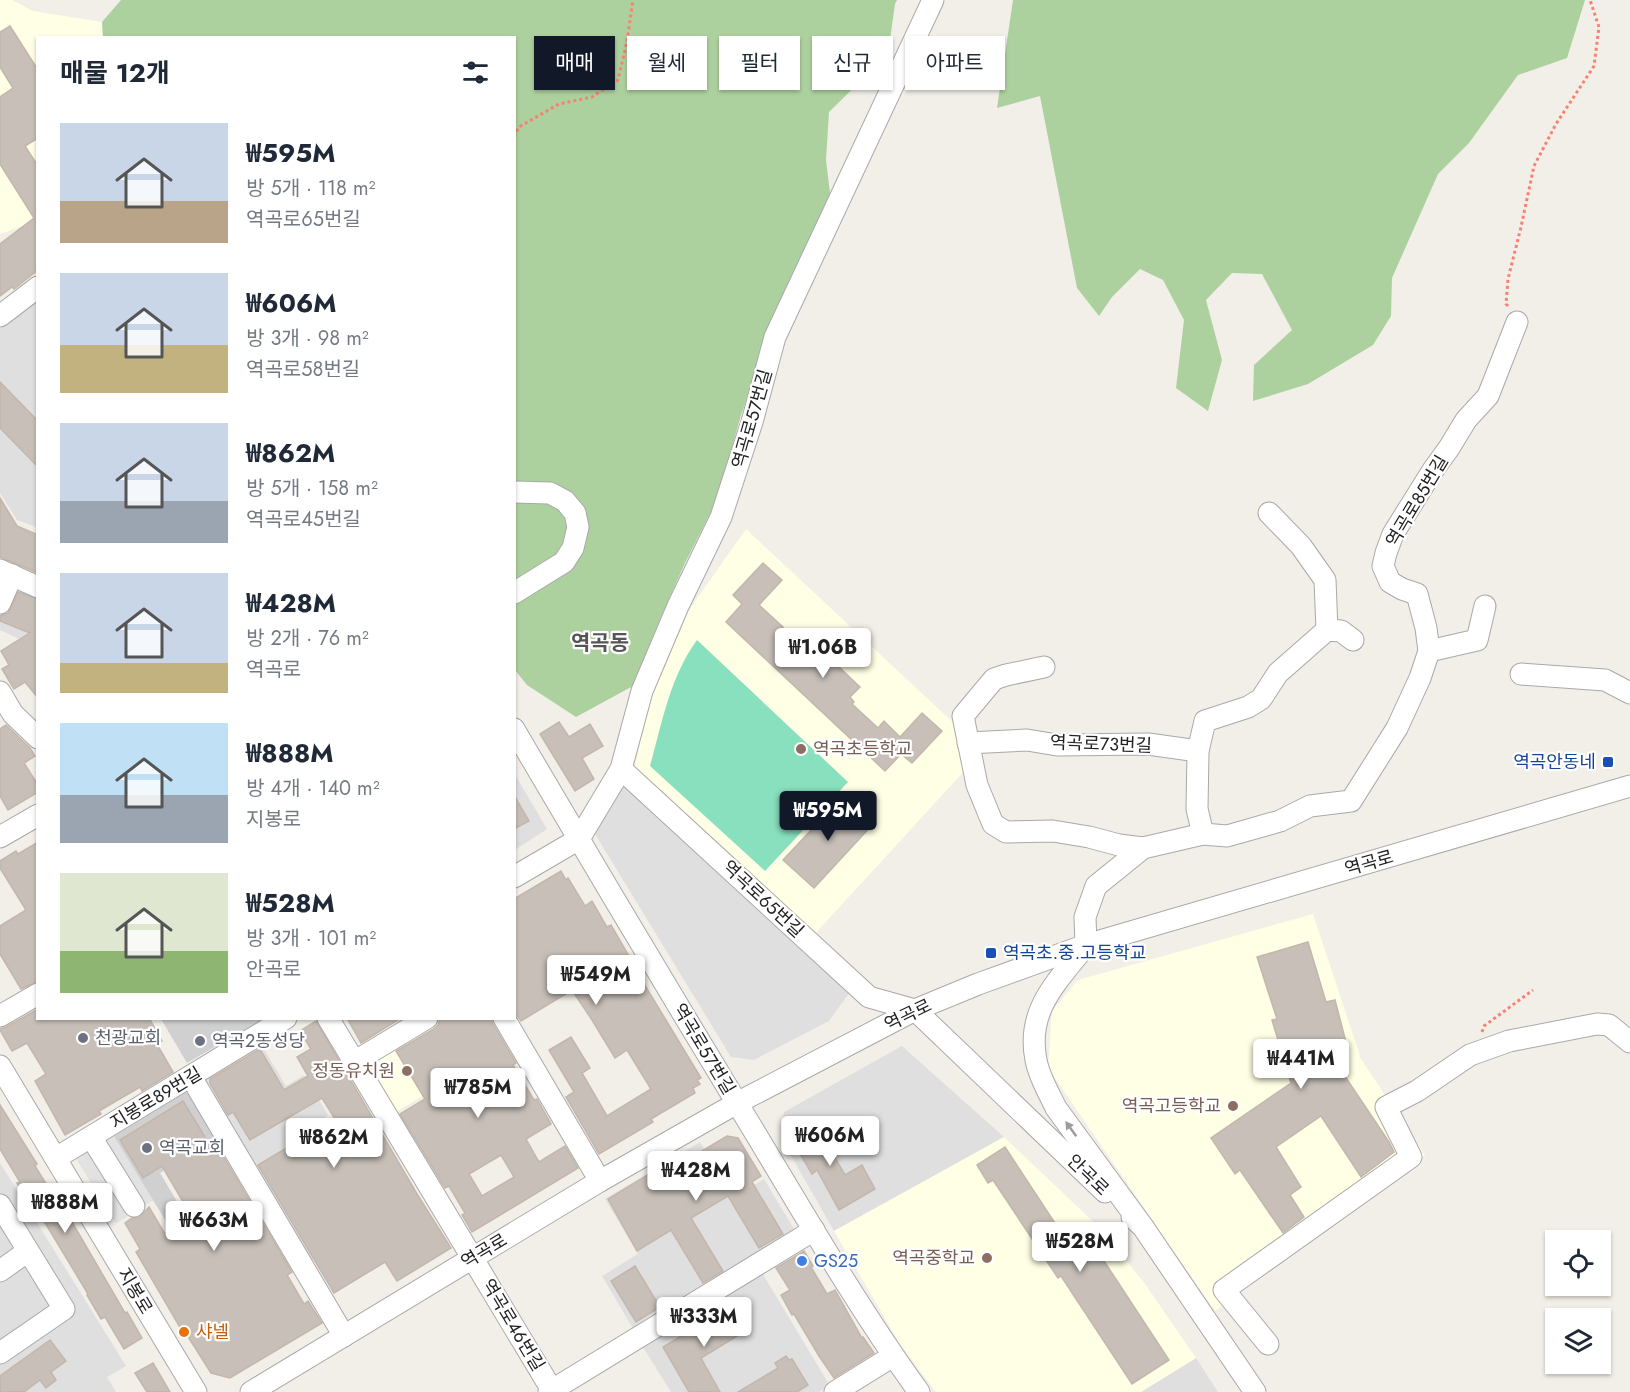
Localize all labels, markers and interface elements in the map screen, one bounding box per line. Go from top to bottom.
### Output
chip: 매매 [534,36,615,90]
chip: 월세 [627,36,707,90]
chip: 필터 [719,36,800,90]
chip: 신규 [812,36,893,90]
chip: 아파트 [905,36,1005,90]
text: 매물 12개 [60,54,170,92]
icon: filters [459,56,492,89]
text: ₩595M [246,134,335,172]
icon: home [108,147,180,219]
text: 방 5개 · 118 m² [246,174,376,203]
text: 역곡로65번길 [246,205,361,234]
text: ₩606M [246,284,337,322]
icon: home [108,297,180,369]
text: 방 3개 · 98 m² [246,324,369,353]
text: 역곡로58번길 [246,355,360,384]
street label: 역곡로57번길 [725,366,779,472]
text: ₩862M [246,434,335,472]
icon: home [108,447,180,519]
street label: 역곡로85번길 [1379,450,1455,552]
text: 방 5개 · 158 m² [246,474,378,503]
text: 역곡로45번길 [246,505,361,534]
text: ₩428M [246,584,336,622]
icon: home [108,597,180,669]
text: 방 2개 · 76 m² [246,624,369,653]
district label: 역곡동 [571,628,629,658]
pin: ₩1.06B [774,628,872,679]
text: ₩1.06B [789,633,857,662]
text: 역곡로 [246,655,301,684]
street label: 역곡로73번길 [1050,729,1152,759]
text: ₩888M [246,734,333,772]
place label: 역곡초등학교 [813,736,912,762]
marker: 역곡초등학교 [794,742,808,756]
icon: home [108,747,180,819]
place label: 역곡안동네 [1513,749,1596,775]
marker: 역곡안동네 [1601,755,1615,769]
text: 방 4개 · 140 m² [246,774,380,803]
pin: ₩595M [786,791,870,842]
text: ₩595M [794,796,862,825]
text: 지봉로 [246,805,301,834]
street label: 역곡로 [1342,844,1396,882]
street label: 역곡로65번길 [716,854,810,944]
text: ₩528M [246,884,335,922]
icon: home [108,897,180,969]
text: 방 3개 · 101 m² [246,924,376,953]
place label: 역곡초.중.고등학교 [1003,940,1146,966]
marker: 역곡초.중.고등학교 [984,946,998,960]
text: 안곡로 [246,955,301,984]
pin: ₩549M [554,955,638,1006]
text: ₩549M [561,960,631,989]
street label: 역곡로 [880,992,936,1038]
street label: 역곡로57번길 [666,998,742,1100]
place label: 천광교회 [95,1025,161,1051]
place label: 역곡2동성당 [212,1028,305,1054]
marker: 천광교회 [76,1031,90,1045]
marker: 역곡2동성당 [193,1034,207,1048]
pin: ₩441M [1259,1039,1343,1090]
text: ₩441M [1267,1044,1335,1073]
place label: 정동유치원 [312,1058,395,1084]
street label: 지봉로89번길 [105,1060,207,1136]
marker: 정동유치원 [400,1064,414,1078]
pin: ₩785M [436,1068,520,1119]
text: ₩785M [444,1073,512,1102]
place label: 역곡고등학교 [1122,1093,1221,1119]
marker: 역곡고등학교 [1226,1099,1240,1113]
pin: ₩606M [788,1116,872,1167]
pin: ₩862M [292,1118,376,1169]
text: ₩606M [795,1121,865,1150]
one-way arrow [1066,1121,1078,1136]
text: ₩862M [300,1123,368,1152]
place label: 역곡교회 [159,1135,225,1161]
marker: 역곡교회 [140,1141,154,1155]
street label: 안곡로 [1061,1148,1115,1202]
pin: ₩428M [654,1151,738,1202]
text: ₩428M [661,1156,731,1185]
pin: ₩888M [23,1183,107,1234]
text: ₩888M [31,1188,99,1217]
pin: ₩663M [172,1201,256,1252]
text: ₩663M [180,1206,248,1235]
pin: ₩528M [1038,1222,1122,1273]
street label: 역곡로 [456,1227,512,1275]
text: ₩528M [1046,1227,1114,1256]
map controls [1545,1230,1611,1374]
button: locate [1545,1230,1611,1296]
place label: 역곡중학교 [892,1245,975,1271]
place label: GS25 [814,1248,858,1274]
marker: 역곡중학교 [980,1251,994,1265]
marker: GS25 [795,1254,809,1268]
street label: 지봉로 [111,1263,159,1319]
street label: 역곡로46번길 [475,1274,551,1376]
pin: ₩333M [662,1297,746,1348]
text: ₩333M [671,1302,737,1331]
button: layers [1545,1308,1611,1374]
place label: 샤넬 [196,1319,229,1345]
marker: 샤넬 [177,1325,191,1339]

